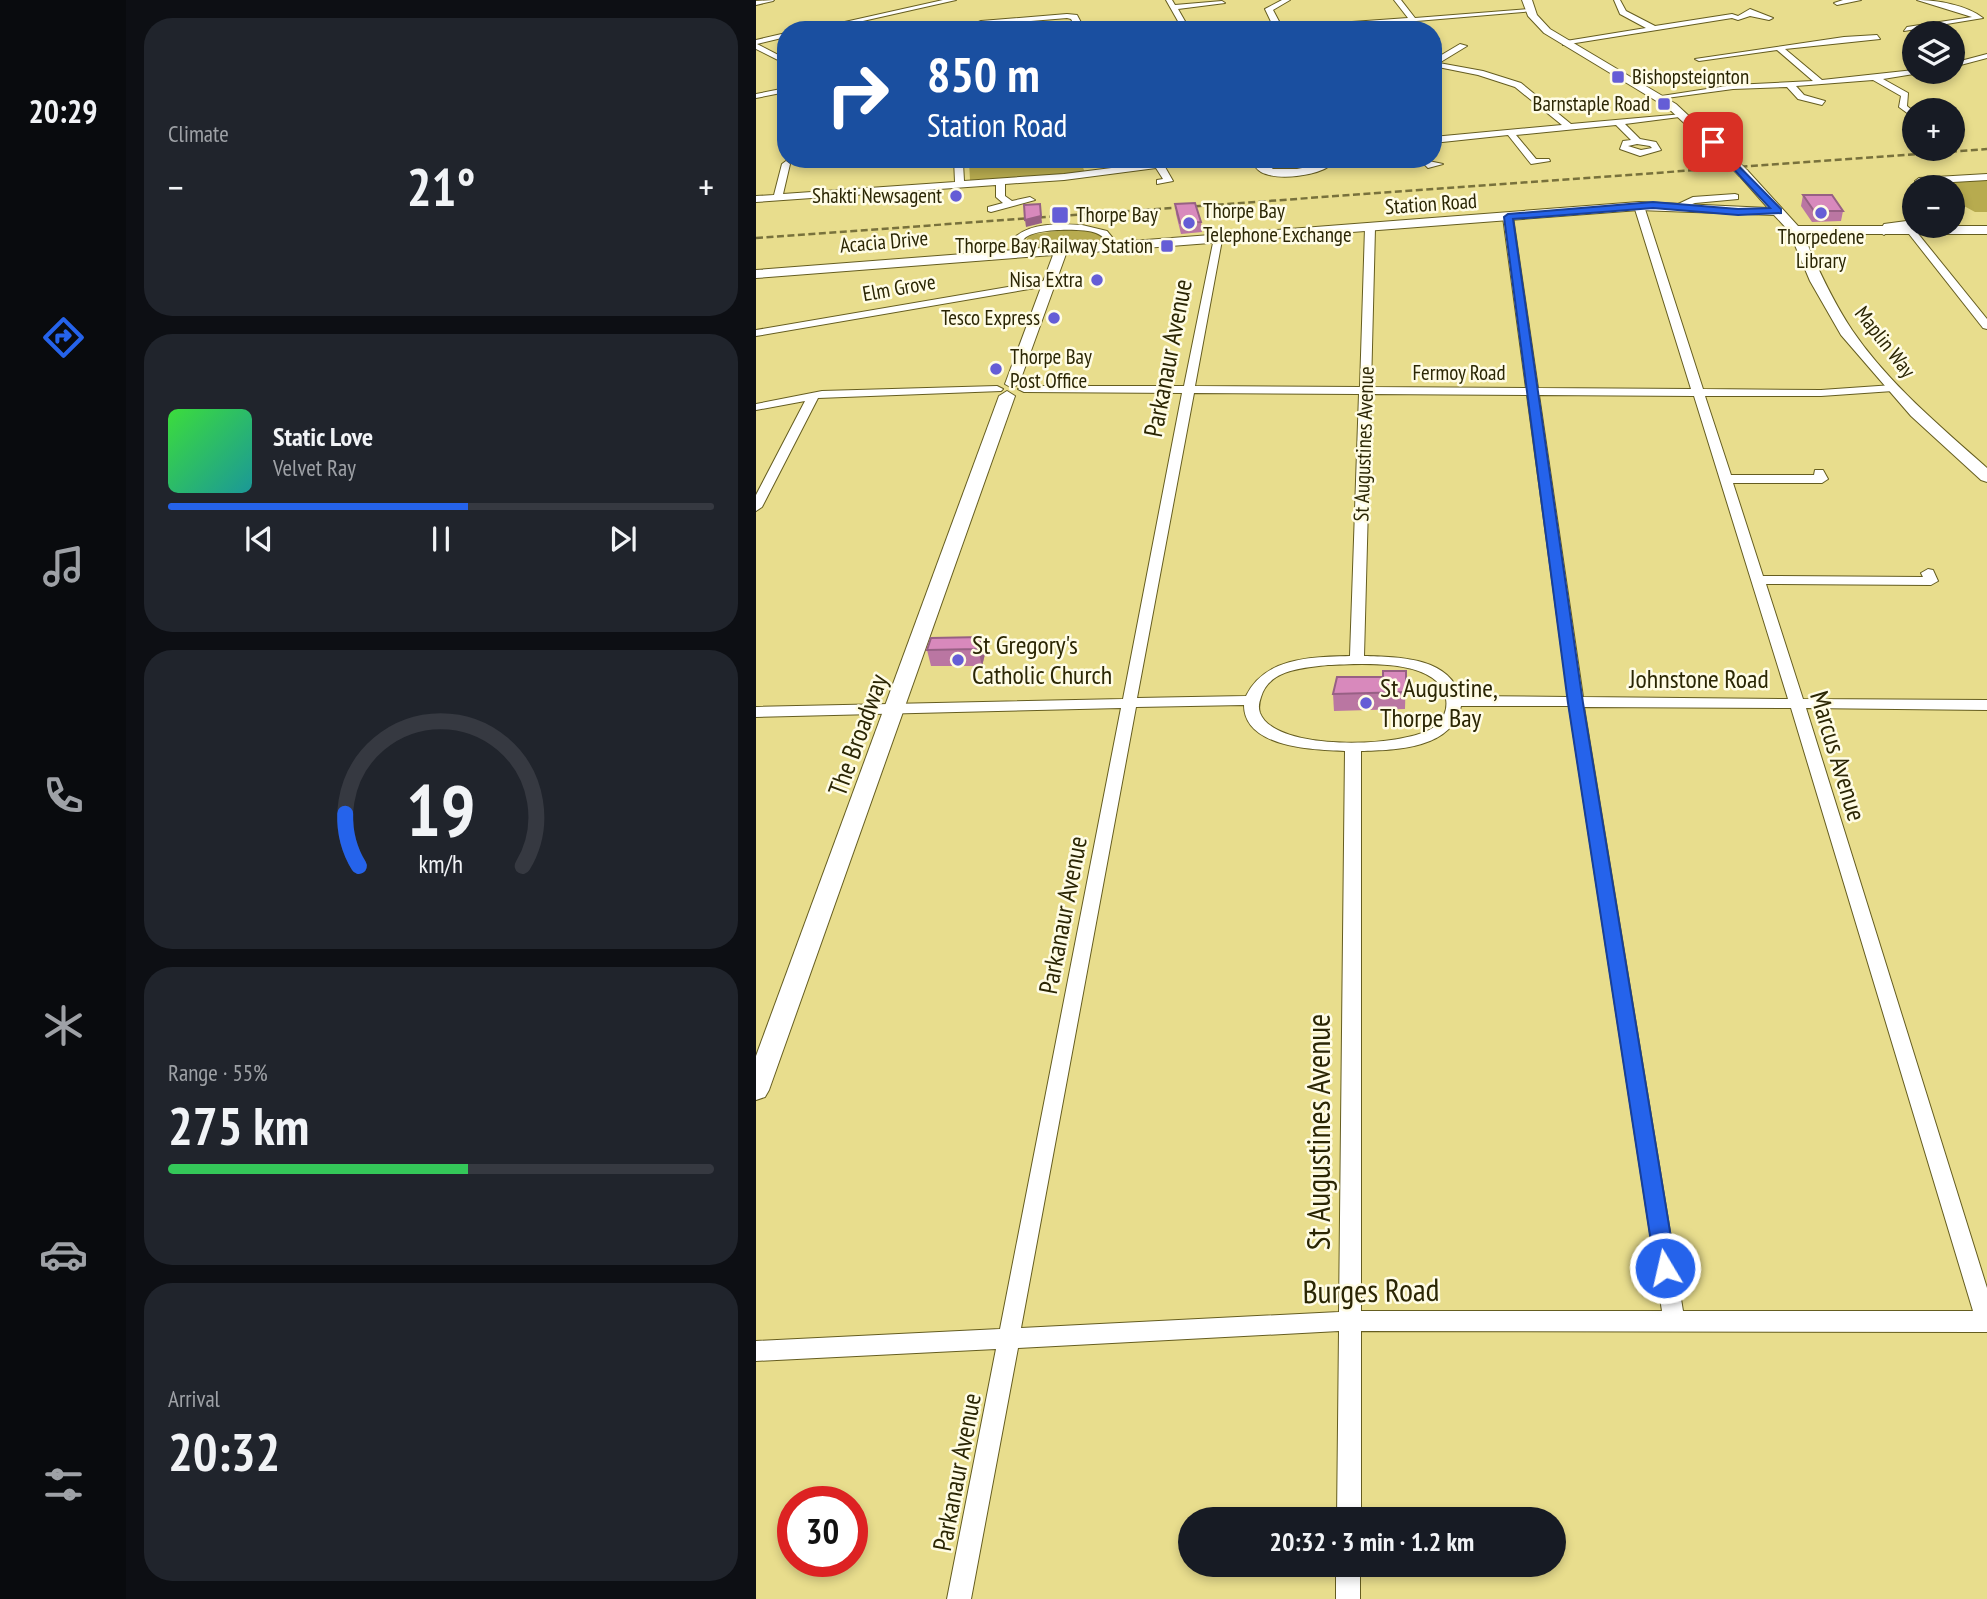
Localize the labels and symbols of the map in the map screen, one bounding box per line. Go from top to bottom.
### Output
place label: Bishopsteignton [1632,63,1749,90]
marker: Bishopsteignton [1610,69,1626,85]
place label: Barnstaple Road [1532,90,1650,117]
marker: Barnstaple Road [1656,96,1672,112]
pin [1683,112,1743,172]
place label: Shakti Newsagent [812,182,942,209]
street label: Station Road [1384,187,1478,220]
marker: Shakti Newsagent [948,188,964,204]
place label: Thorpe Bay Telephone Exchange [1203,197,1352,248]
place label: Thorpe Bay [1076,201,1158,228]
marker: Thorpe Bay [1050,205,1070,225]
marker: Thorpedene Library [1813,205,1829,221]
marker: Thorpe Bay Telephone Exchange [1181,215,1197,231]
place label: Thorpedene Library [1778,223,1864,274]
street label: Acacia Drive [839,224,929,259]
place label: Thorpe Bay Railway Station [955,232,1153,259]
marker: Thorpe Bay Railway Station [1159,238,1175,254]
place label: Nisa Extra [1010,266,1083,293]
street label: Elm Grove [860,268,938,307]
marker: Nisa Extra [1089,272,1105,288]
street label: Parkanaur Avenue [1136,276,1199,439]
street label: Maplin Way [1849,301,1922,383]
place label: Tesco Express [941,304,1040,331]
marker: Tesco Express [1046,310,1062,326]
place label: Thorpe Bay Post Office [1010,343,1092,394]
street label: Fermoy Road [1412,359,1506,386]
marker: Thorpe Bay Post Office [988,361,1004,377]
street label: St Augustines Avenue [1347,366,1380,522]
place label: St Gregory's Catholic Church [972,628,1112,691]
marker: St Gregory's Catholic Church [950,652,966,668]
street label: Johnstone Road [1628,662,1769,695]
street label: The Broadway [820,669,895,800]
place label: St Augustine, Thorpe Bay [1380,671,1498,734]
street label: Marcus Avenue [1803,687,1874,825]
marker: St Augustine, Thorpe Bay [1358,695,1374,711]
street label: Parkanaur Avenue [1031,833,1094,996]
street label: St Augustines Avenue [1297,1014,1339,1250]
position arrow [1628,1231,1702,1305]
street label: Burges Road [1302,1268,1440,1312]
street label: Parkanaur Avenue [925,1390,988,1553]
speed limit sign: 30 [777,1486,868,1577]

